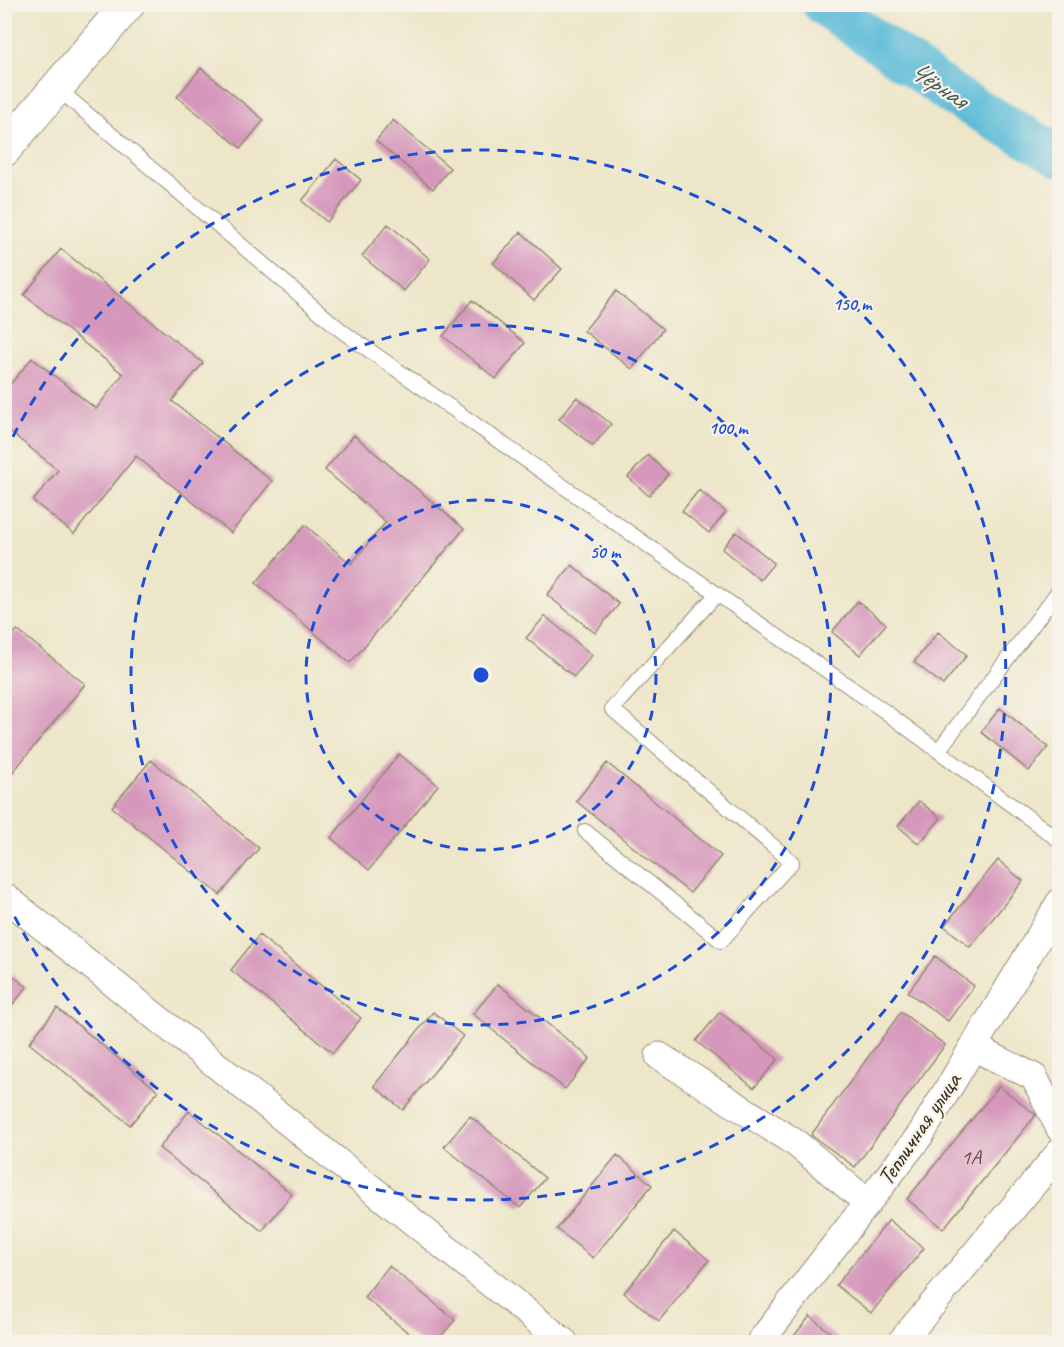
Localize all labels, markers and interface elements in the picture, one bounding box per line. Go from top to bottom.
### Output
water label: Чёрная [904,53,977,118]
text: 150 m [833,293,873,315]
text: 100 m [709,417,749,439]
text: 50 m [590,541,622,563]
centre of rings [471,665,491,685]
street label: Тепличная улица [870,1066,968,1191]
house number: 1А [961,1144,982,1170]

